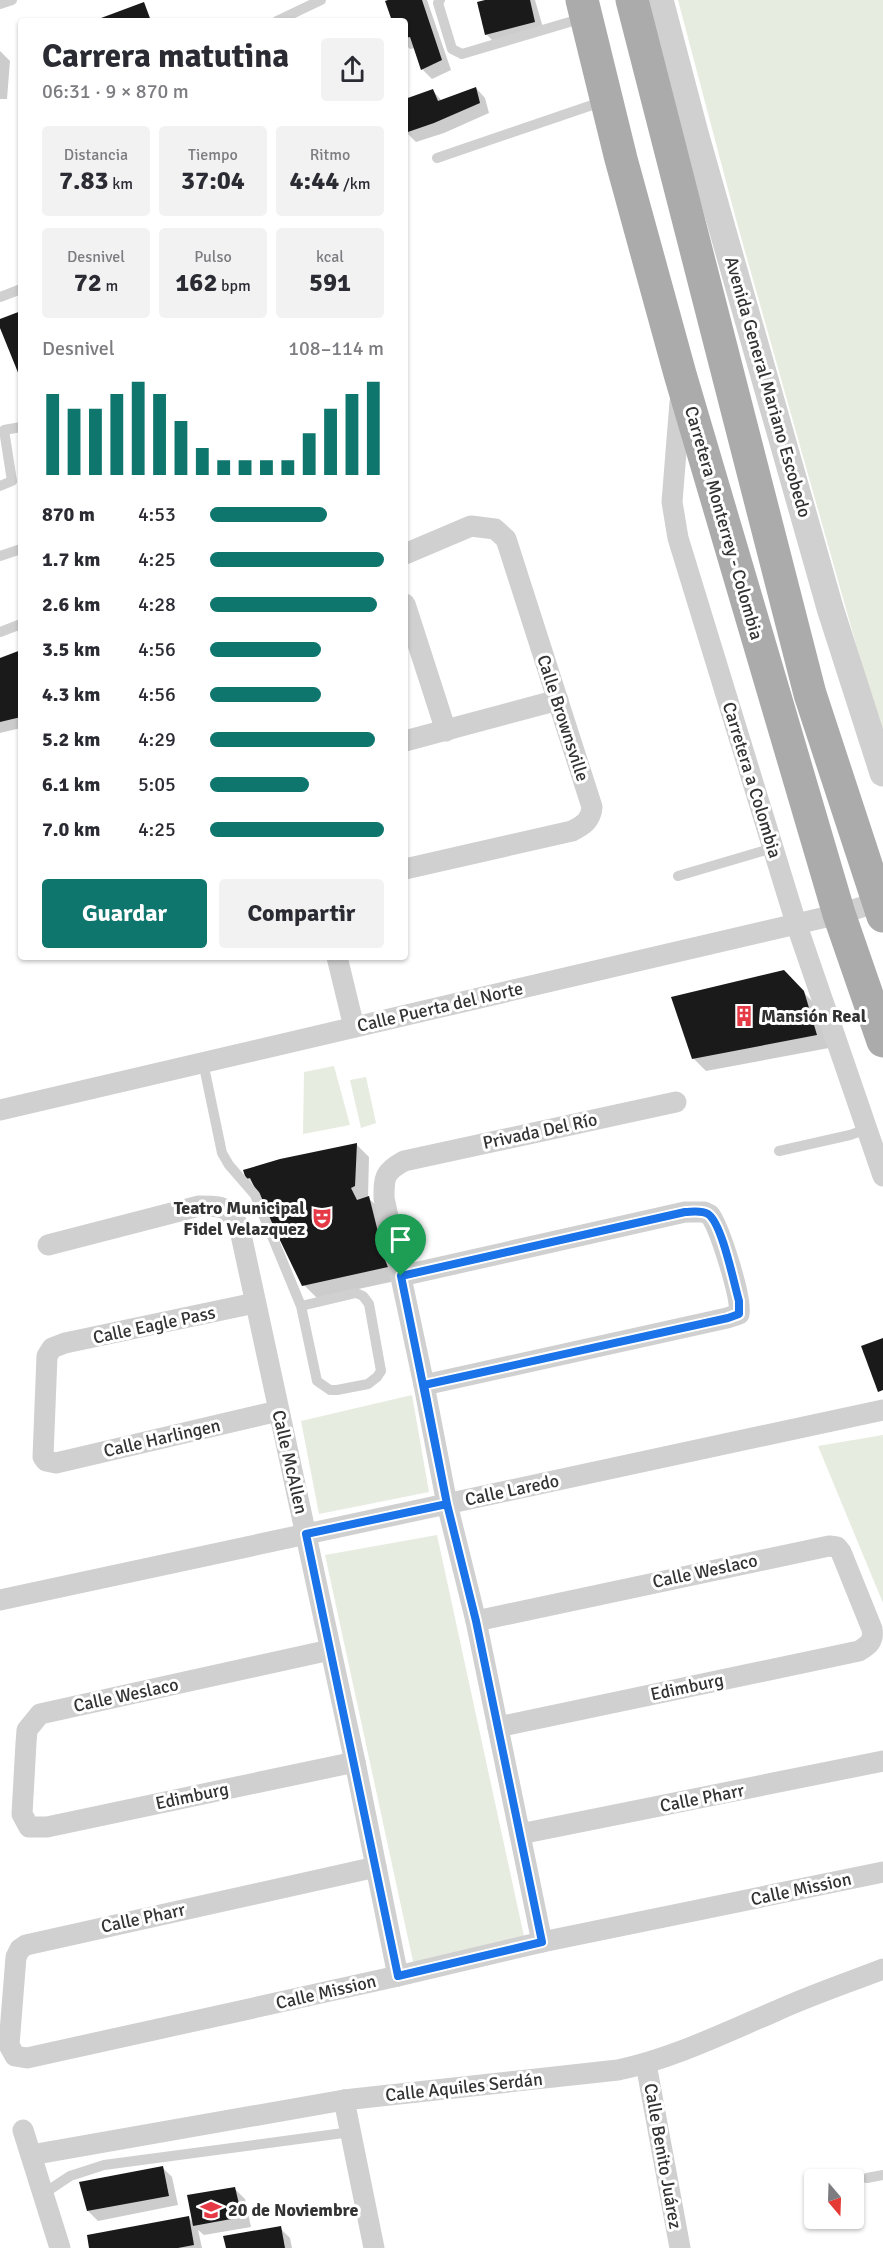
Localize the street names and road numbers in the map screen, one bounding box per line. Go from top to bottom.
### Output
street label: Avenida General Mariano Escobedo [720,254,816,520]
street label: Carretera Monterrey - Colombia [680,404,768,642]
street label: Calle Brownsville [532,652,594,784]
street label: Carretera a Colombia [718,699,786,861]
street label: Calle Puerta del Norte [355,977,525,1037]
street label: Privada Del Río [481,1108,599,1154]
street label: Calle Eagle Pass [91,1301,217,1349]
street label: Calle McAllen [267,1408,313,1516]
street label: Calle Harlingen [101,1414,223,1462]
street label: Calle Laredo [463,1469,561,1511]
street label: Calle Weslaco [651,1549,759,1593]
street label: Edimburg [649,1669,725,1705]
street label: Calle Weslaco [72,1673,180,1717]
street label: Edimburg [154,1778,230,1814]
street label: Calle Pharr [658,1779,746,1817]
street label: Calle Mission [749,1868,853,1910]
street label: Calle Pharr [99,1898,187,1938]
street label: Calle Mission [274,1970,378,2014]
street label: Calle Aquiles Serdán [384,2068,544,2106]
street label: Calle Benito Juárez [639,2082,687,2230]

